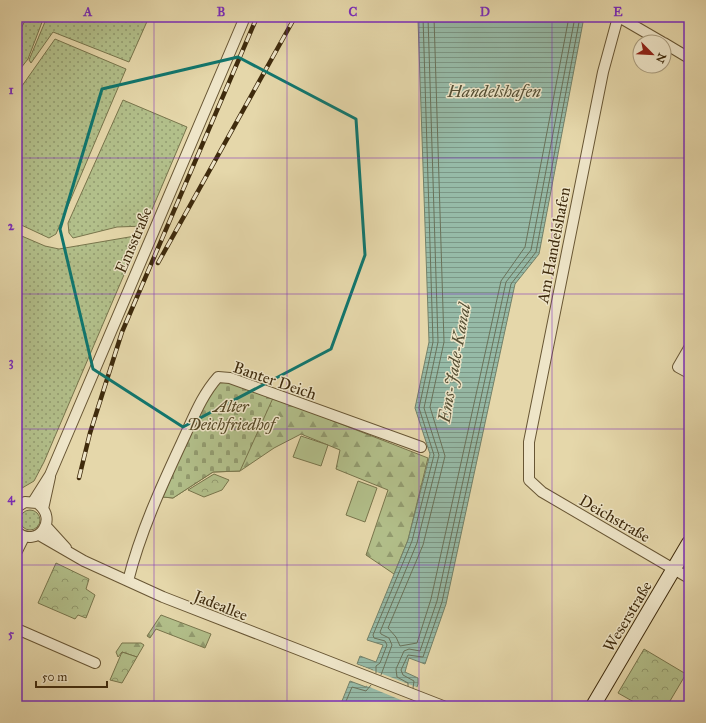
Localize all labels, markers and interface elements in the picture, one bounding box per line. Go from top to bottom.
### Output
text: A [83,4,93,20]
text: B [217,4,226,20]
text: C [349,4,358,20]
text: D [480,4,490,20]
text: E [613,4,623,20]
north arrow [632,34,672,74]
text: N [653,51,669,65]
water label: Handelshafen [446,81,541,102]
text: 1 [8,82,14,98]
street label: Am Handelshafen [533,185,574,306]
street label: Emsstraße [111,204,156,276]
text: 2 [8,218,15,234]
water label: Ems-Jade-Kanal [433,300,476,425]
text: 3 [8,354,14,370]
street label: Banter Deich [231,357,319,404]
park label: Alter Deichfriedhof [187,397,280,434]
text: 4 [7,490,15,506]
street label: Deichstraße [576,491,654,546]
street label: Weserstraße [599,577,656,655]
street label: Jadeallee [189,585,251,626]
text: 5 [8,626,15,642]
scale bar [36,663,107,689]
text: 50 m [42,670,67,684]

